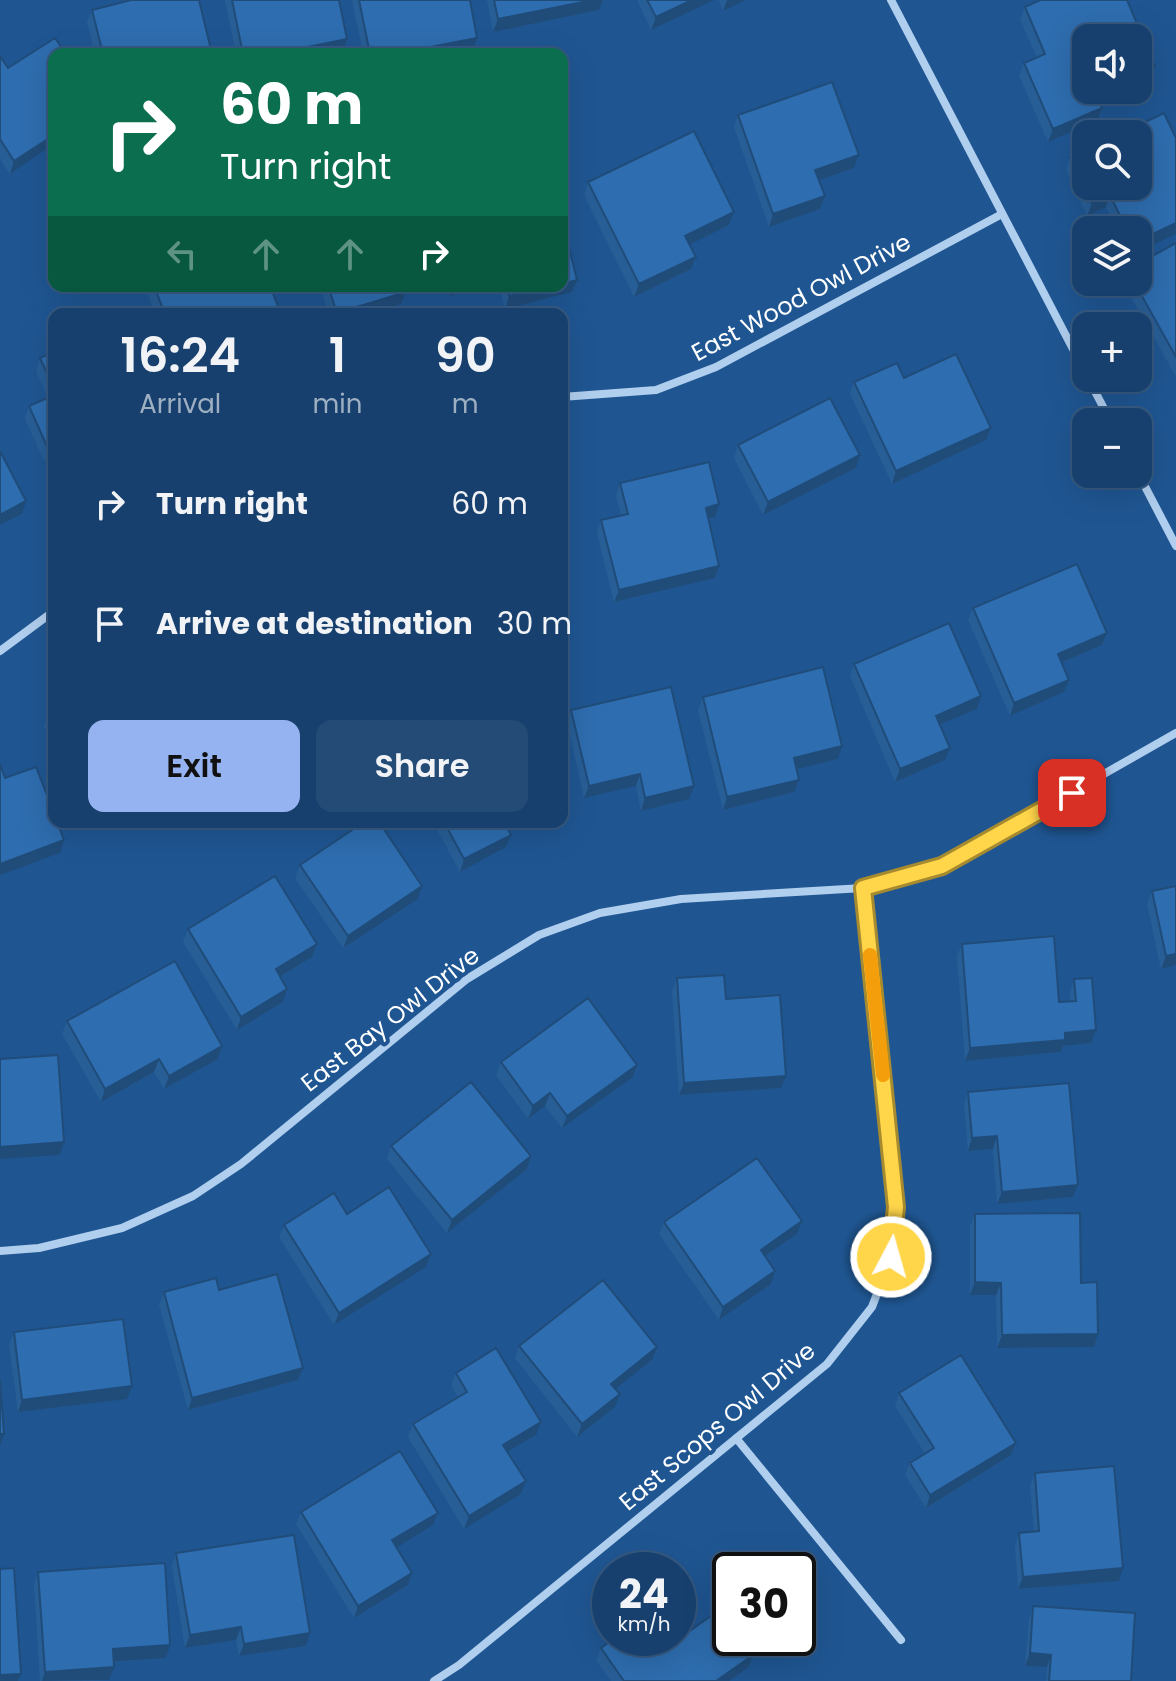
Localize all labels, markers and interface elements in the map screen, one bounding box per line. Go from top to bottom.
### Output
map controls [1072,24,1152,488]
button: sound [1072,24,1152,104]
text: 60 m [220,65,363,144]
icon: right [88,80,192,184]
button: search [1072,120,1152,200]
text: Turn right [220,141,391,192]
button: layers [1072,216,1152,296]
street label: East Wood Owl Drive [686,225,916,369]
icon: left [160,232,204,276]
icon: ahead [244,232,288,276]
icon: ahead [328,232,372,276]
icon: right [412,232,456,276]
button: + [1072,312,1152,392]
text: 16:24 [120,322,240,389]
text: 1 [329,322,346,389]
text: 90 [435,322,496,389]
text: Arrival [139,386,221,422]
text: min [313,386,362,422]
text: m [452,386,479,422]
button: − [1072,408,1152,488]
icon: right [88,482,132,526]
text: Turn right [156,482,308,525]
text: 60 m [451,482,528,525]
icon: arrive [88,602,132,646]
text: Arrive at destination [156,602,473,645]
text: 30 m [497,602,572,645]
button: Exit [88,720,300,812]
button: Share [316,720,528,812]
pin [1038,759,1106,827]
icon: arrive [1050,771,1094,815]
street label: East Bay Owl Drive [294,939,486,1099]
position arrow [849,1215,933,1299]
street label: East Scops Owl Drive [612,1334,822,1518]
speed limit sign: 30 [712,1552,816,1656]
text: 24 [619,1566,669,1622]
text: km/h [617,1610,671,1638]

